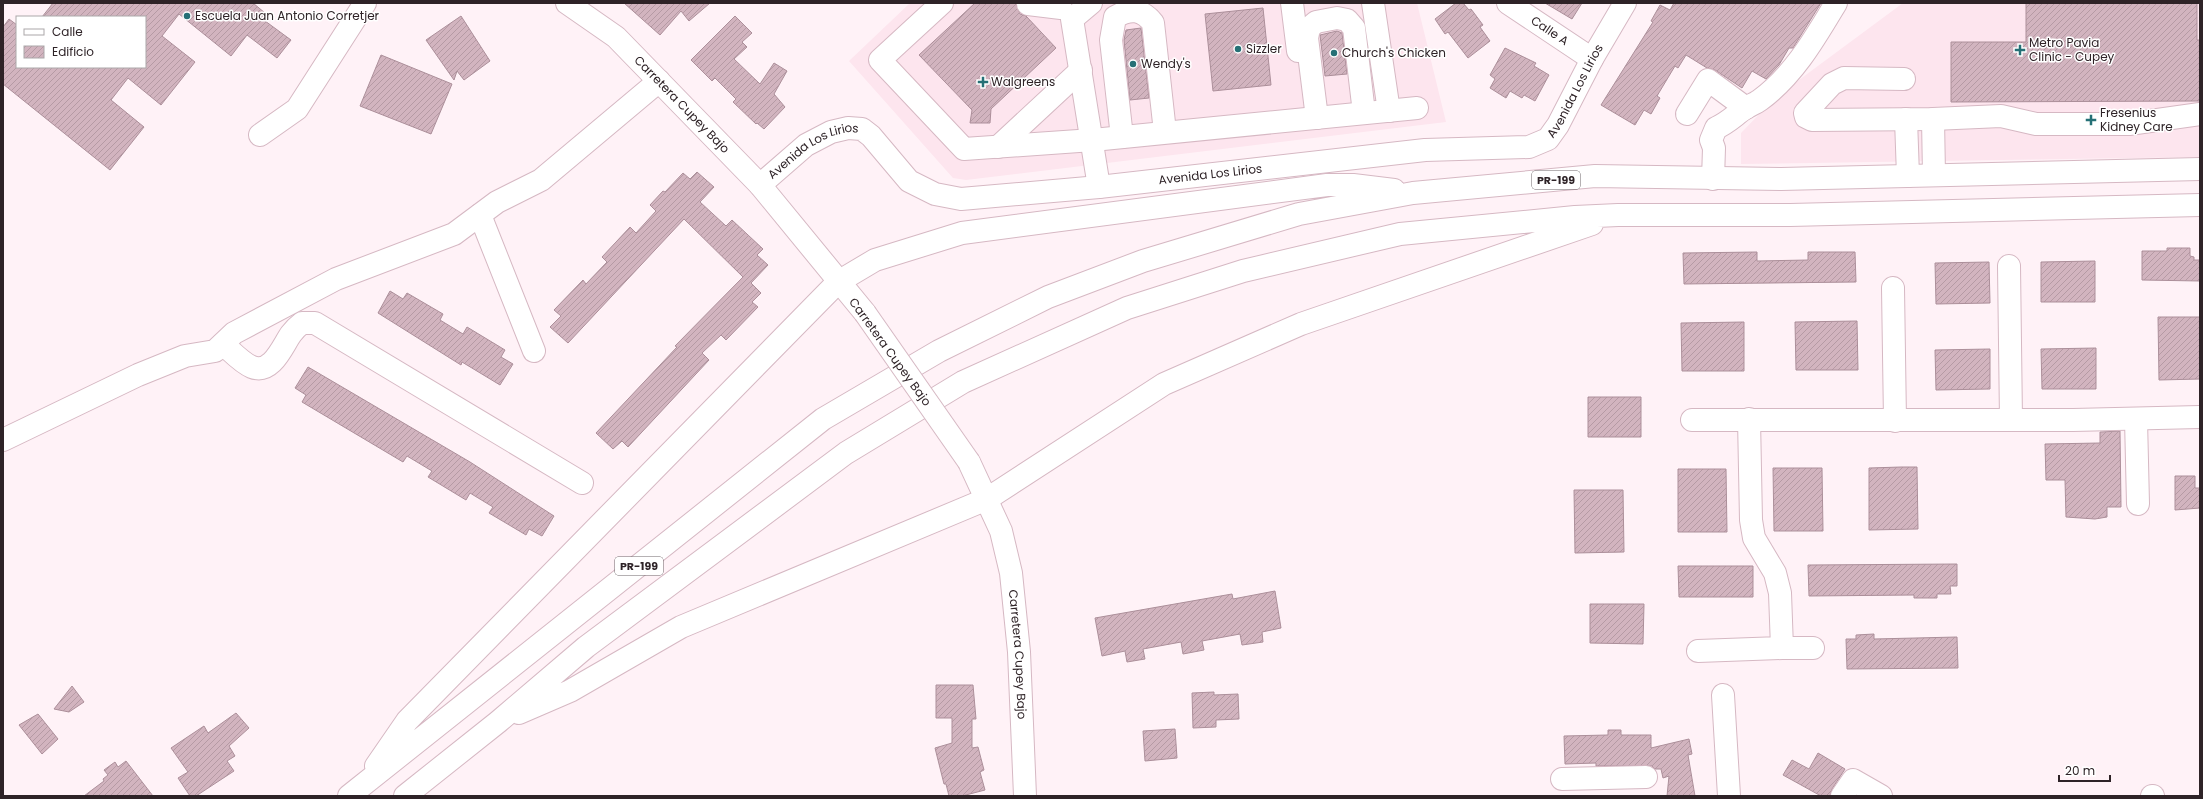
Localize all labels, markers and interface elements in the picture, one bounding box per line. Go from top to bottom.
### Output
place label: Escuela Juan Antonio Corretjer [195,7,380,24]
marker: Escuela Juan Antonio Corretjer [182,11,192,21]
street label: Calle A [1528,12,1572,49]
legend [16,16,146,68]
text: Calle [52,23,83,40]
place label: Metro Pavia Clinic - Cupey [2029,34,2115,65]
place label: Sizzler [1246,40,1282,57]
street label: Avenida Los Lirios [1542,41,1607,141]
text: Edificio [52,43,94,60]
marker: Sizzler [1233,44,1243,54]
place label: Church's Chicken [1342,44,1446,61]
marker: Metro Pavia Clinic - Cupey [2014,44,2026,56]
marker: Church's Chicken [1329,48,1339,58]
street label: Carretera Cupey Bajo [631,52,734,157]
place label: Wendy's [1141,55,1191,72]
marker: Wendy's [1128,59,1138,69]
place label: Walgreens [991,73,1055,90]
marker: Walgreens [978,77,988,87]
place label: Fresenius Kidney Care [2100,104,2173,135]
marker: Fresenius Kidney Care [2085,114,2097,126]
street label: Avenida Los Lirios [764,119,859,183]
street label: Avenida Los Lirios [1157,160,1263,188]
road number: PR-199 [1532,171,1580,189]
street label: Carretera Cupey Bajo [845,294,936,410]
road number: PR-199 [615,557,663,575]
street label: Carretera Cupey Bajo [1005,589,1031,720]
scale bar [2059,757,2110,783]
text: 20 m [2065,762,2095,779]

